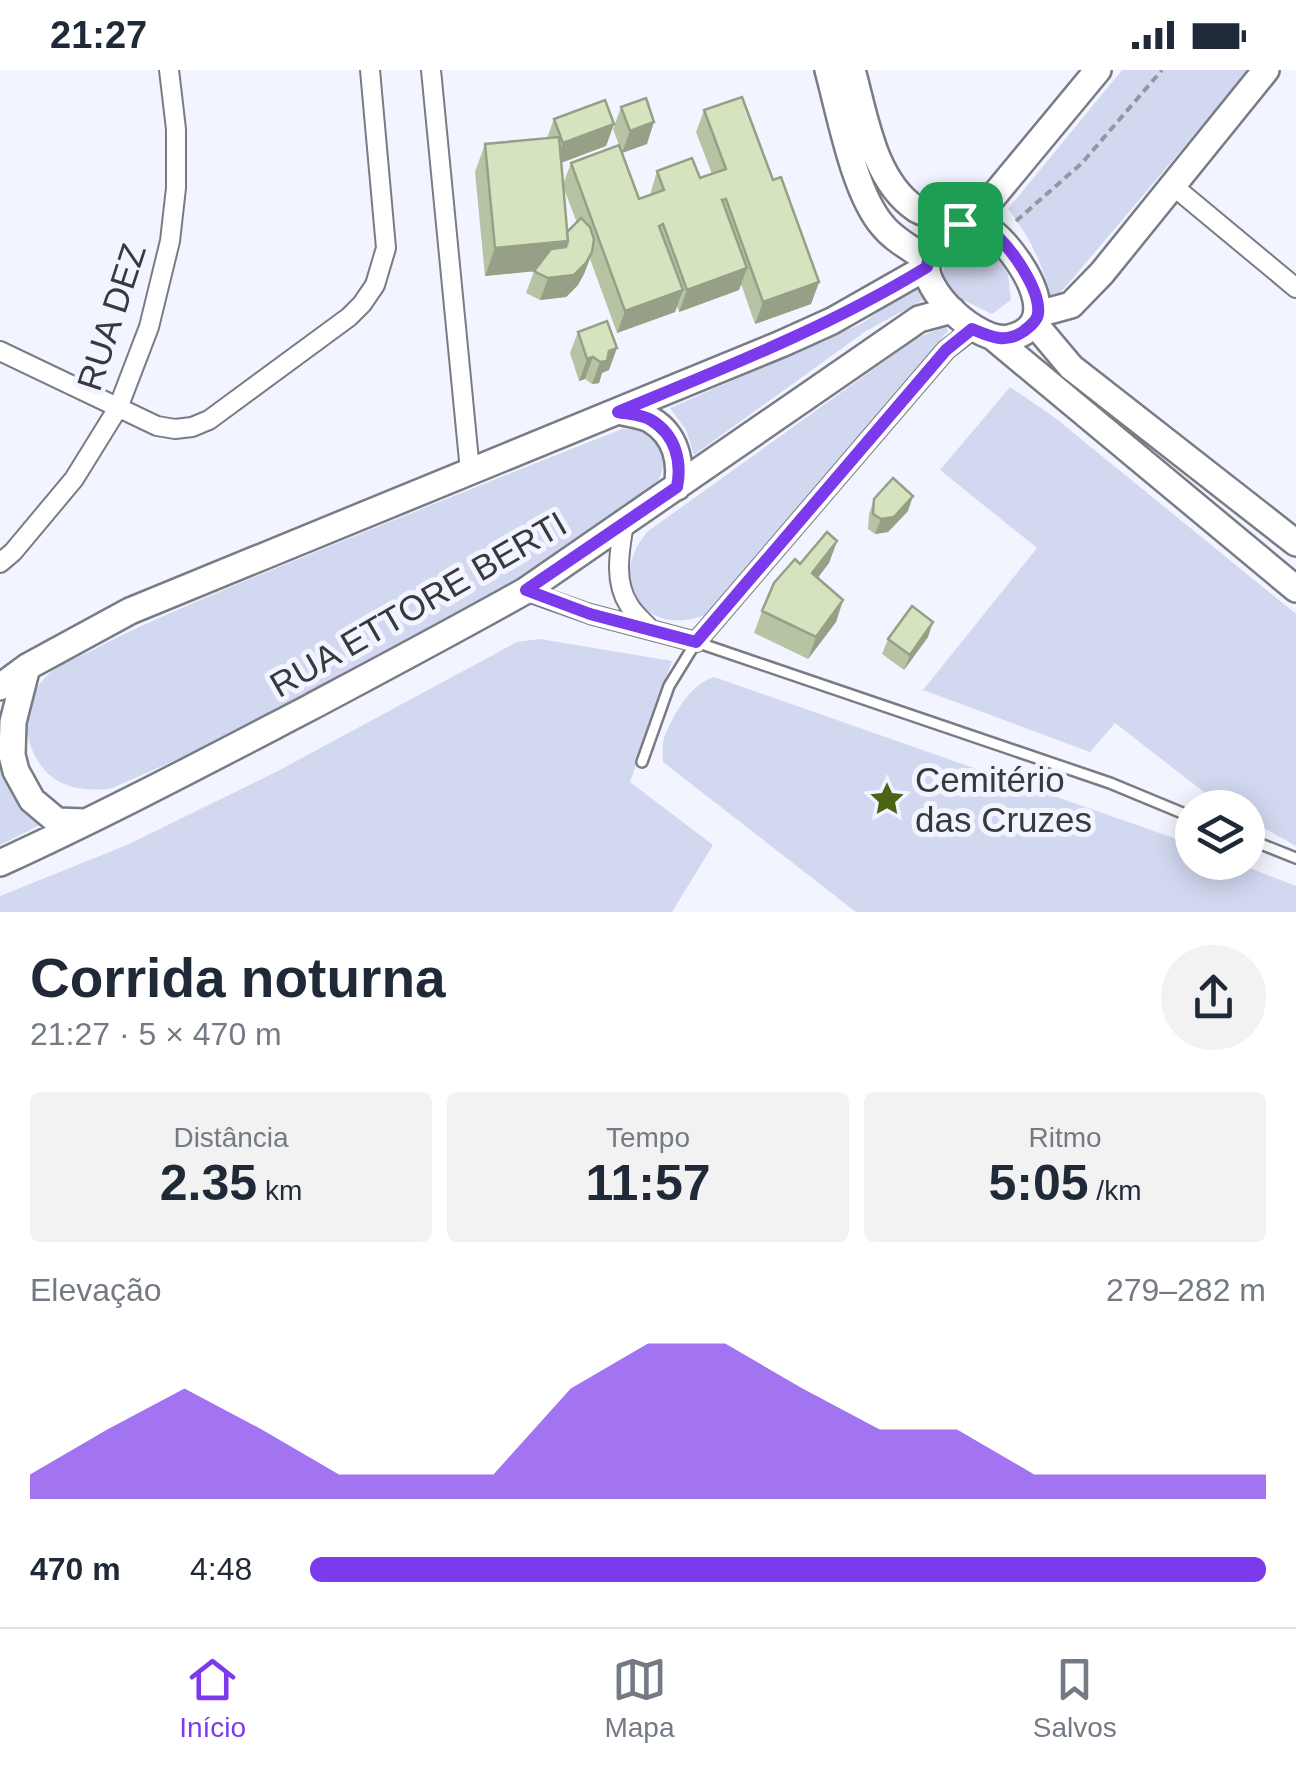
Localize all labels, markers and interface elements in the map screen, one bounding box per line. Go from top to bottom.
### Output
text: 21:27 [50,14,147,56]
pin [918,182,1003,267]
icon: arrive [933,197,988,252]
street label: RUA DEZ [69,239,153,395]
street label: RUA ETTORE BERTI [263,503,573,705]
place label: Cemitério das Cruzes [915,760,1092,839]
place icon: Cemitério das Cruzes [868,780,906,818]
map controls [1175,790,1265,880]
button: layers [1175,790,1265,880]
button: share [1161,945,1266,1050]
text: Corrida noturna [30,947,446,1009]
text: 21:27 · 5 × 470 m [30,1016,282,1052]
text: Distância [173,1122,289,1153]
text: Tempo [606,1122,690,1153]
text: Ritmo [1028,1122,1102,1153]
text: 2.35 [160,1155,257,1211]
text: 11:57 [585,1155,711,1211]
text: 5:05 [989,1155,1089,1211]
text: km [257,1175,302,1206]
text: /km [1089,1175,1141,1206]
text: Elevação [30,1272,162,1308]
text: 279–282 m [1106,1272,1266,1308]
text: 470 m [30,1551,121,1587]
text: 4:48 [190,1551,252,1587]
tab: Início [179,1652,246,1744]
tab: Mapa [604,1652,674,1744]
tab: Salvos [1033,1652,1117,1744]

